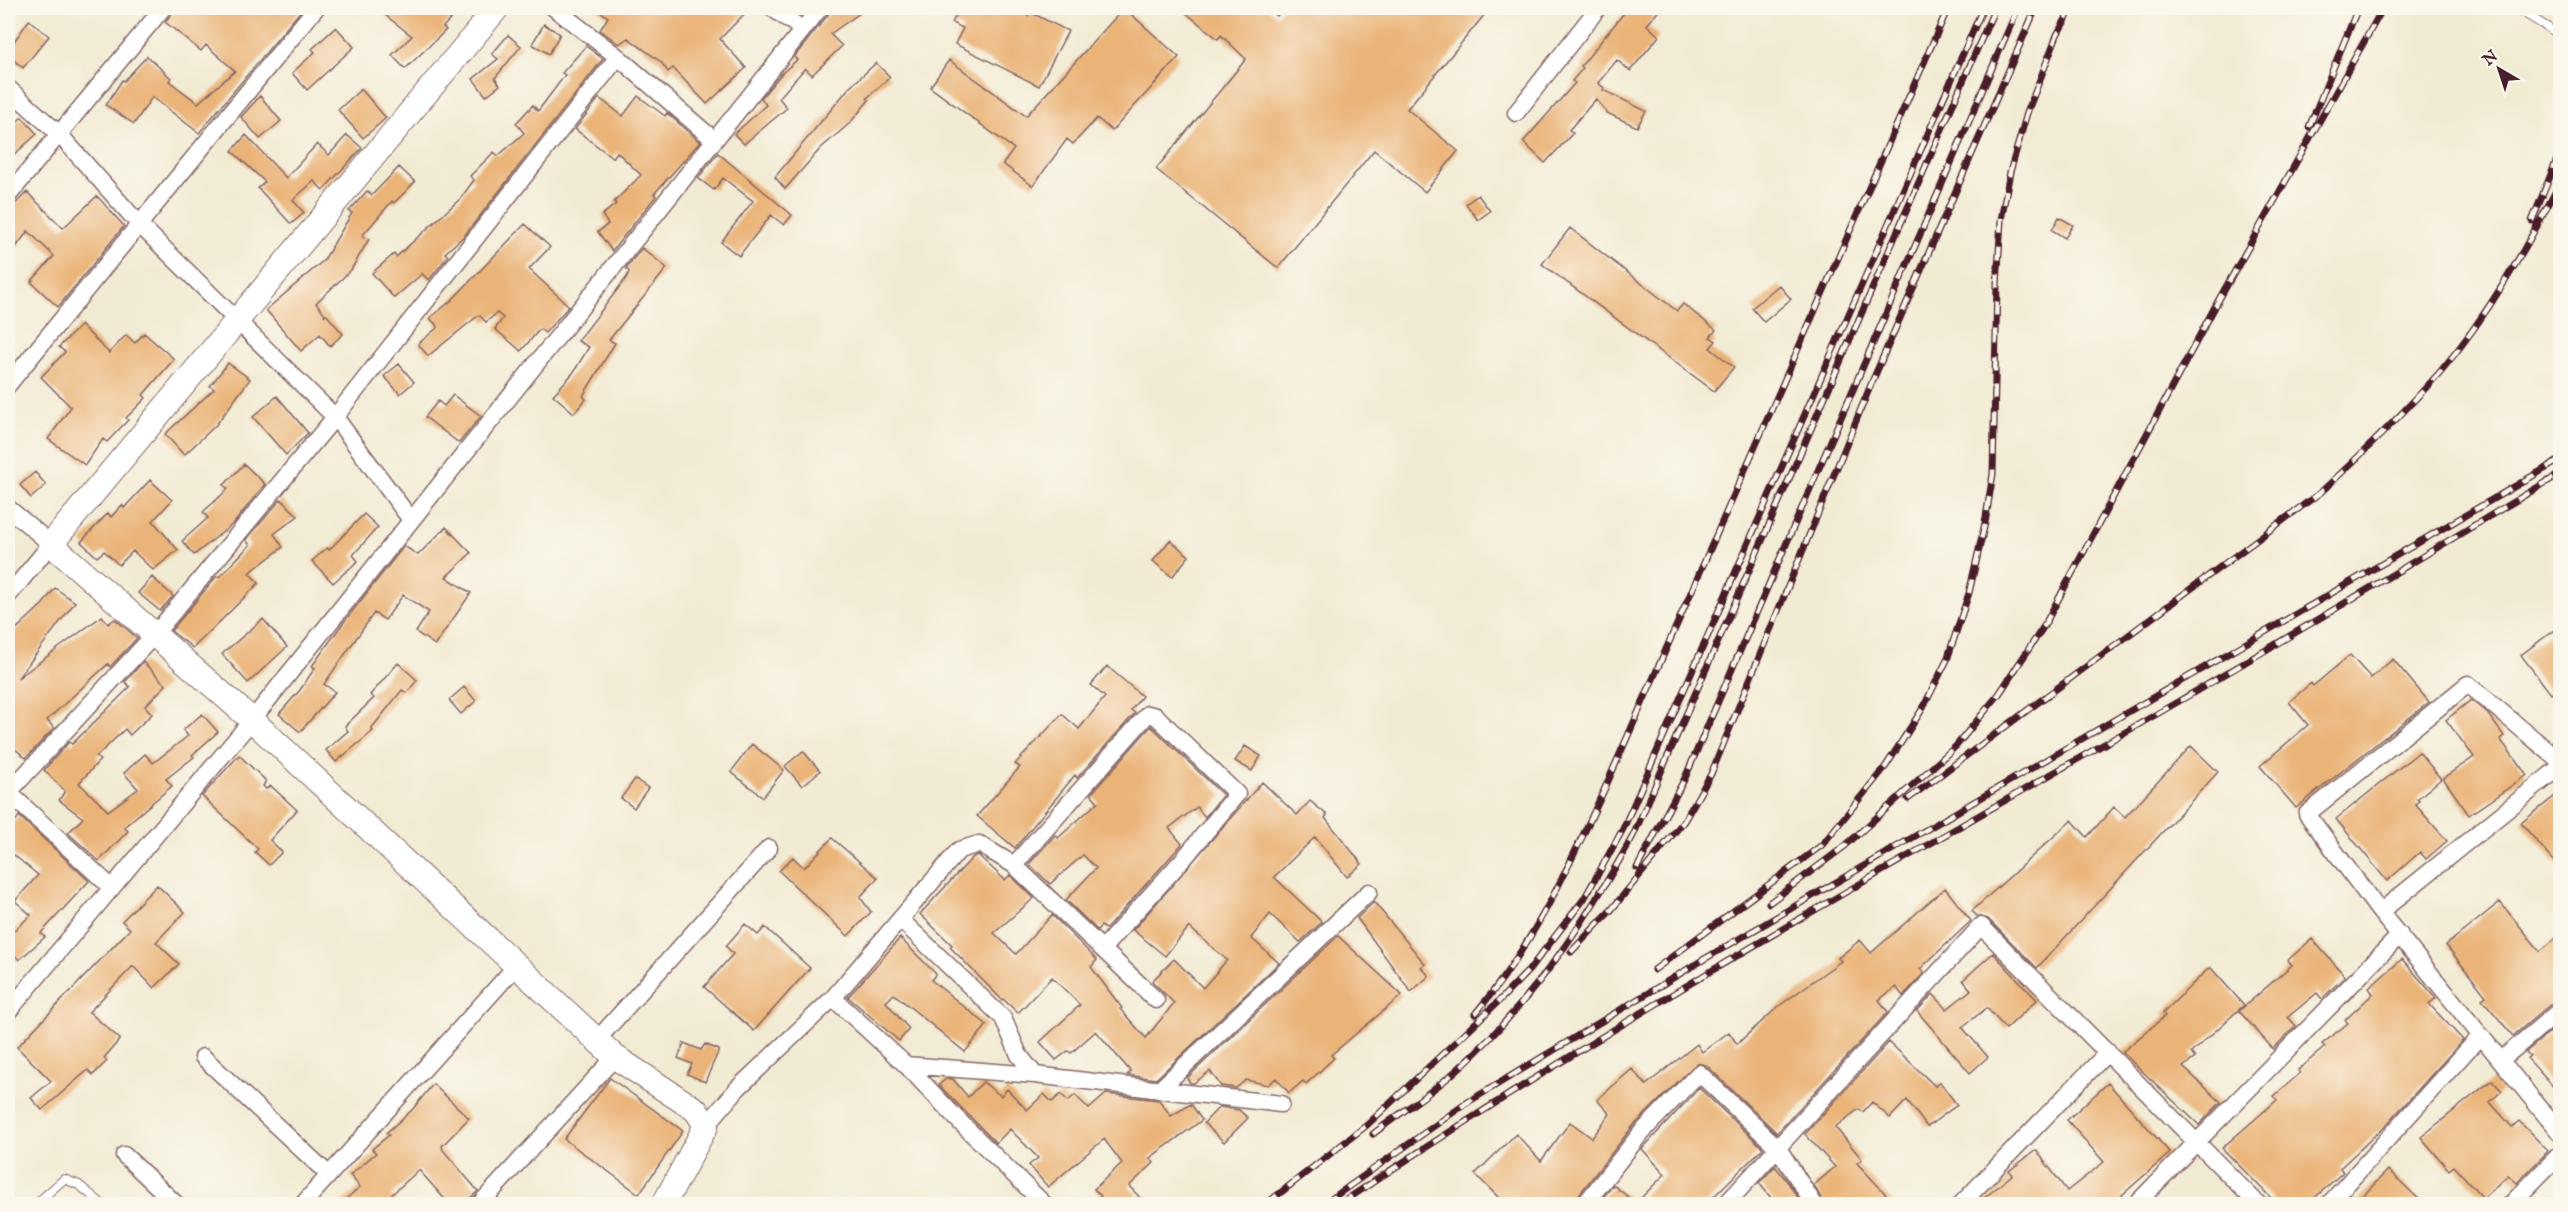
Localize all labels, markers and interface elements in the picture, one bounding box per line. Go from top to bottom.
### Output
north arrow [2469,39,2529,99]
text: N [2478,47,2503,72]

